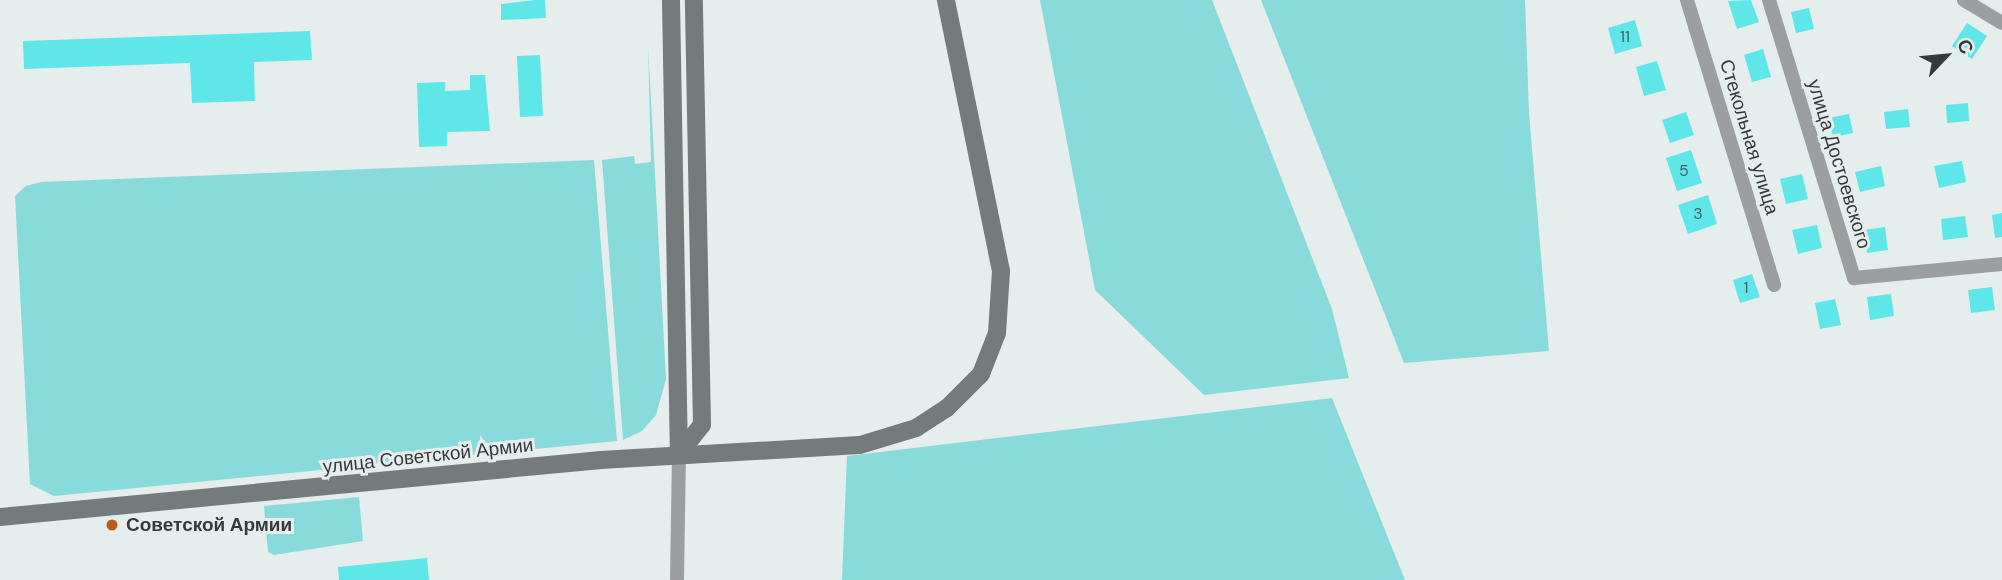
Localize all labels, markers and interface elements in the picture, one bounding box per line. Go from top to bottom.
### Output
north arrow [1911,21,1981,91]
house number: 11 [1620,27,1630,47]
text: С [1951,35,1980,58]
street label: Стекольная улица [1715,57,1783,217]
street label: улица Достоевского [1802,77,1876,251]
house number: 5 [1679,161,1689,181]
house number: 3 [1693,204,1703,224]
house number: 1 [1744,278,1748,298]
street label: улица Советской Армии [322,434,534,478]
place label: Советской Армии [126,514,292,536]
marker: Советской Армии [104,517,120,533]

